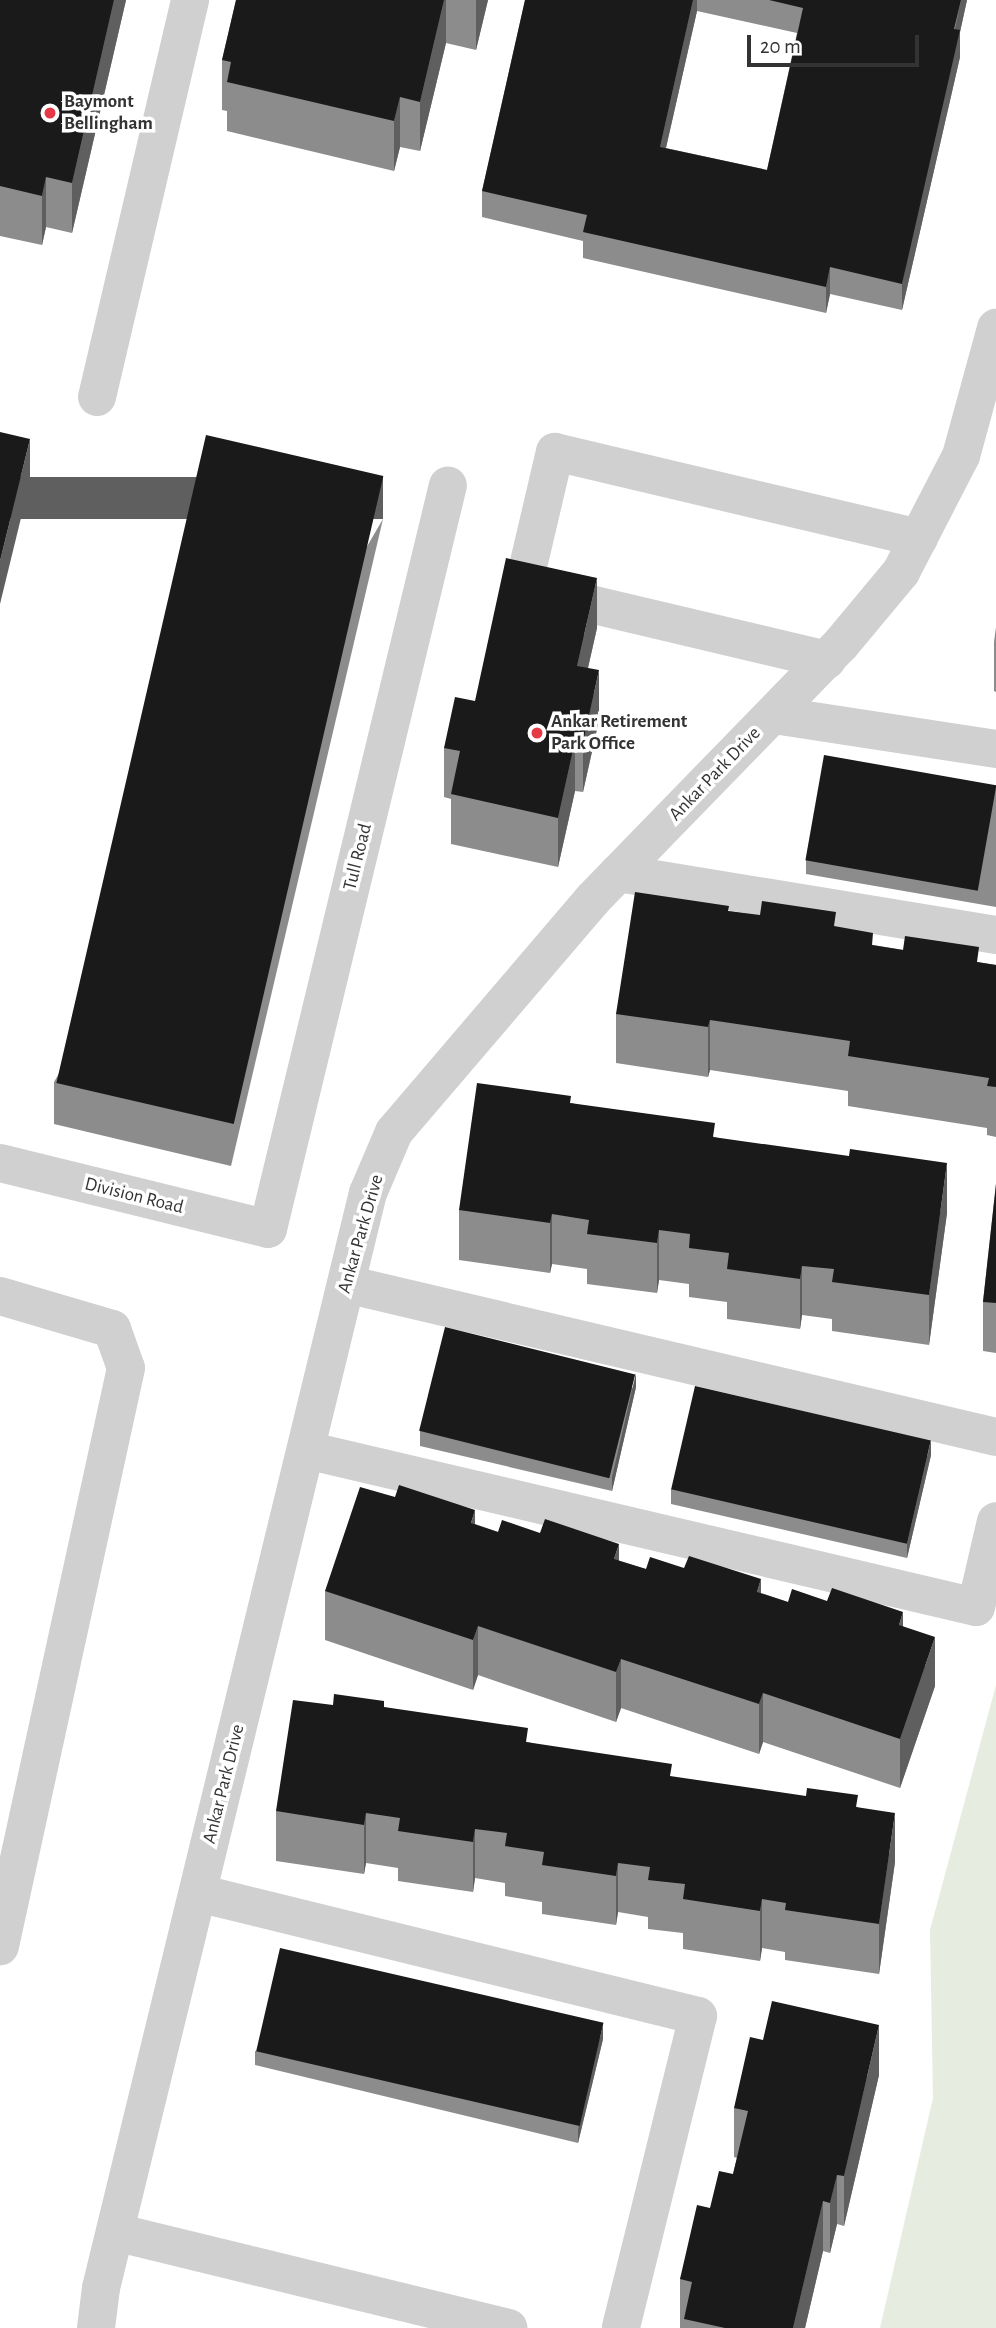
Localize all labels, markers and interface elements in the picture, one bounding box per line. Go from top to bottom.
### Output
scale bar [751,21,922,65]
text: 20 m [760,36,801,57]
place label: Baymont Bellingham [64,91,153,135]
marker: Baymont Bellingham [42,105,58,121]
place label: Ankar Retirement Park Office [551,711,687,755]
street label: Ankar Park Drive [664,722,766,826]
marker: Ankar Retirement Park Office [529,725,545,741]
street label: Tull Road [339,821,377,893]
street label: Ankar Park Drive [333,1172,389,1296]
street label: Division Road [82,1173,186,1219]
street label: Ankar Park Drive [198,1722,250,1846]

